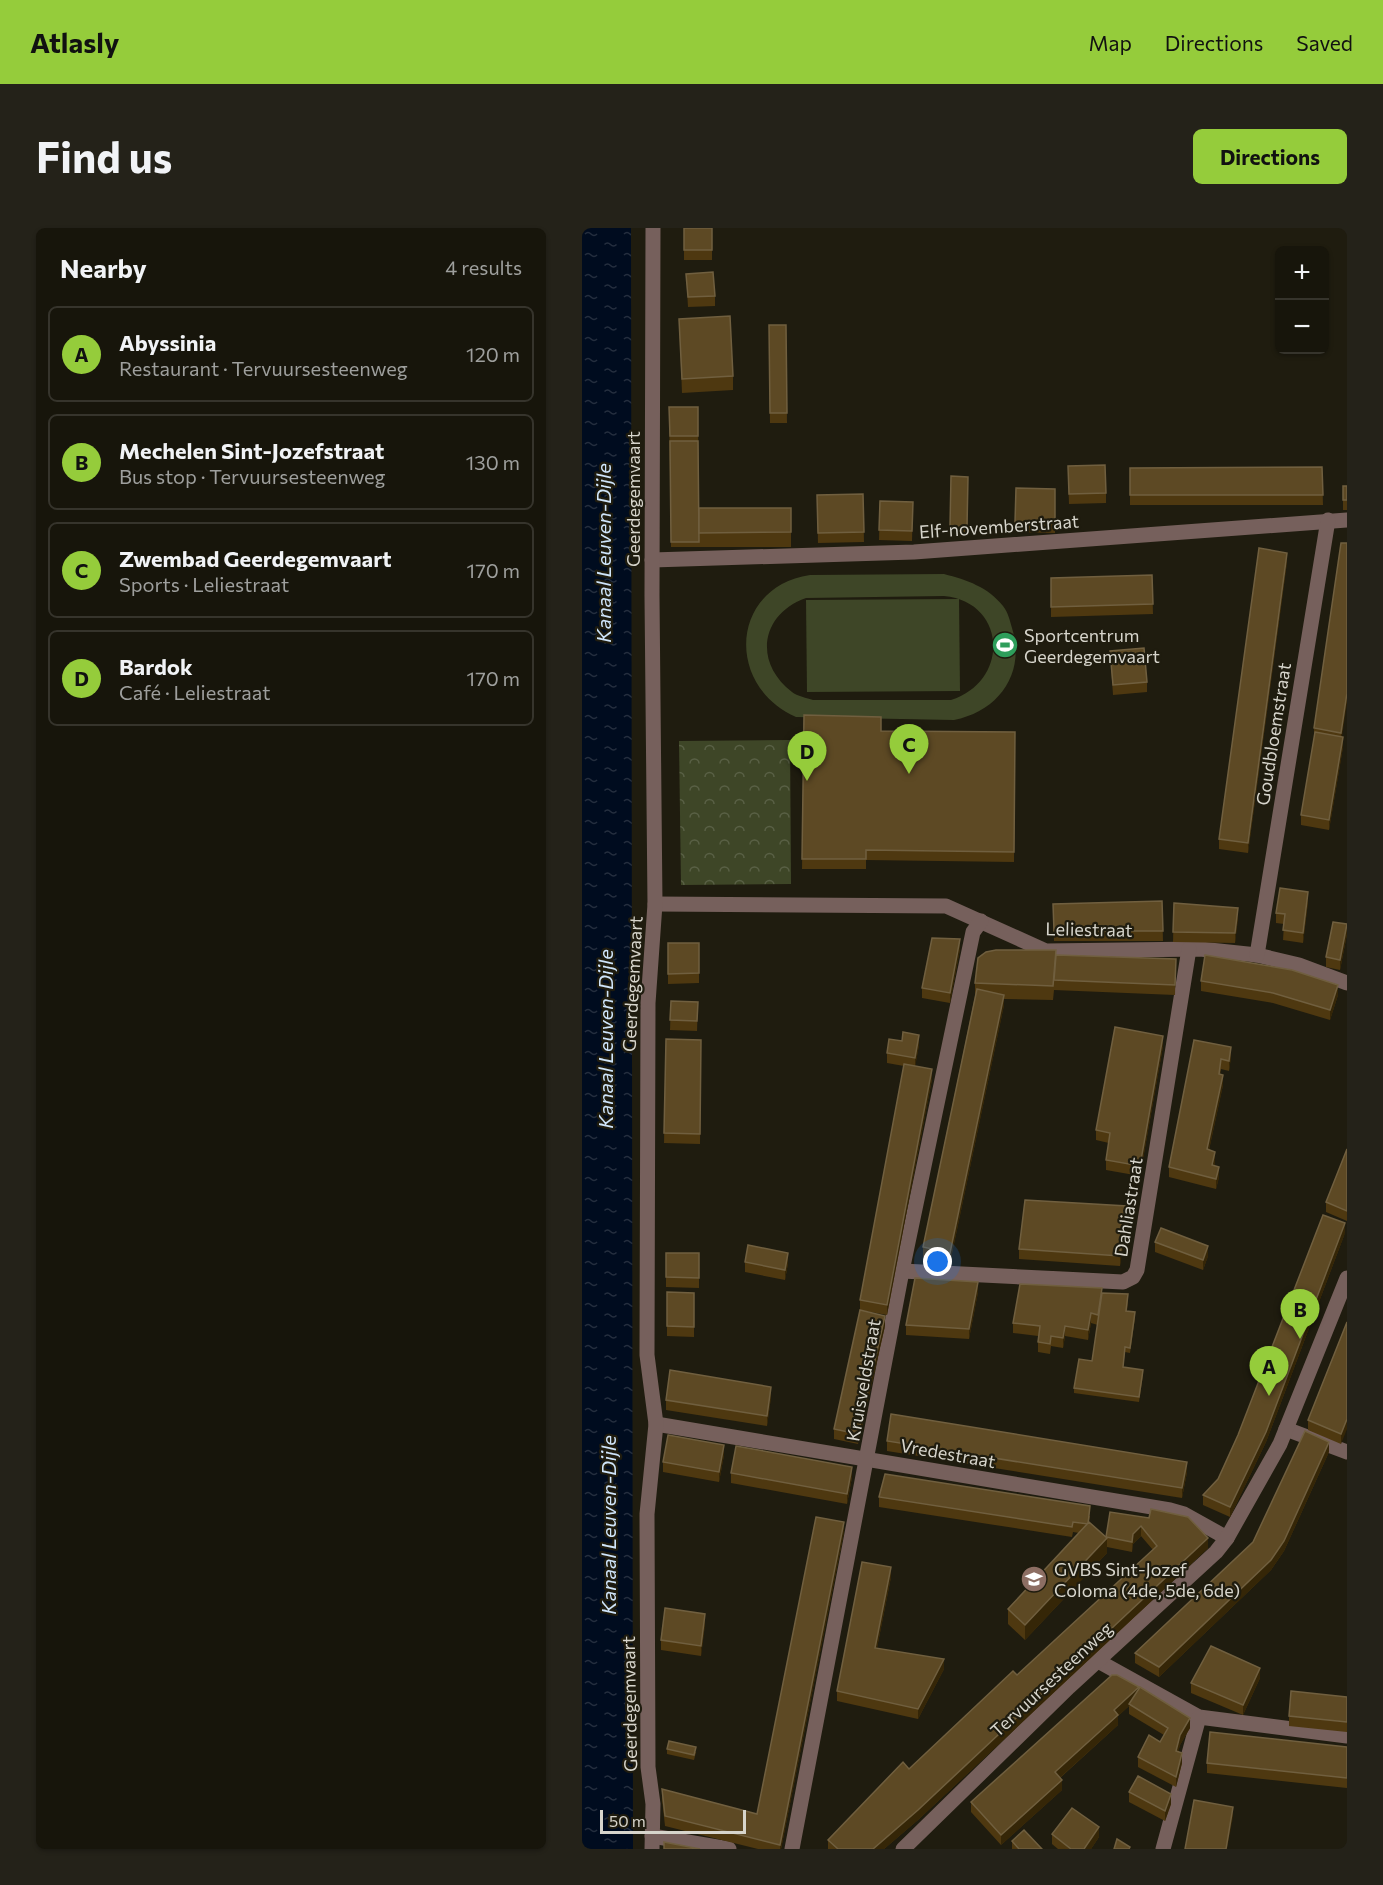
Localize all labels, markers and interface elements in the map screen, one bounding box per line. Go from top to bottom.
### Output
text: Atlasly [30,25,119,59]
text: Map [1089,30,1132,55]
text: Directions [1165,30,1263,55]
text: Saved [1296,30,1353,55]
button: Directions [1193,129,1347,184]
text: Find us [36,130,172,182]
map controls [1275,246,1329,354]
button: + [1275,246,1329,300]
text: Nearby [60,252,147,283]
text: 4 results [445,255,522,279]
button: − [1275,300,1329,354]
text: Abyssinia [119,329,216,356]
text: A [74,342,89,366]
text: 120 m [466,342,520,366]
text: Restaurant · Tervuursesteenweg [119,356,408,380]
street label: Geerdegemvaart [622,431,644,567]
text: Mechelen Sint-Jozefstraat [119,437,384,464]
text: B [75,450,88,474]
text: 130 m [466,450,520,474]
water label: Kanaal Leuven-Dijle [591,463,615,643]
text: Bus stop · Tervuursesteenweg [119,464,385,488]
street label: Elf-novemberstraat [918,509,1080,543]
text: Zwembad Geerdegemvaart [119,545,392,572]
text: C [75,558,88,582]
text: 170 m [467,558,520,582]
text: Sports · Leliestraat [119,572,289,596]
place label: Sportcentrum Geerdegemvaart [1024,624,1160,667]
sports icon: Sportcentrum Geerdegemvaart [990,630,1020,660]
text: Bardok [119,653,193,680]
street label: Goudbloemstraat [1251,661,1295,807]
text: D [74,666,89,690]
text: 170 m [467,666,520,690]
text: Café · Leliestraat [119,680,270,704]
pin: C [890,724,928,774]
pin: D [788,732,826,781]
street label: Geerdegemvaart [617,916,647,1052]
street label: Leliestraat [1045,917,1133,941]
water label: Kanaal Leuven-Dijle [593,949,617,1129]
street label: Dahliastraat [1109,1156,1147,1258]
your location [923,1247,952,1276]
pin: B [1280,1290,1320,1339]
street label: Kruisveldstraat [841,1317,885,1443]
pin: A [1250,1346,1288,1396]
street label: Vredestraat [899,1434,997,1472]
water label: Kanaal Leuven-Dijle [596,1435,620,1615]
place label: GVBS Sint-Jozef Coloma (4de, 5de, 6de) [1054,1558,1240,1601]
school or university icon: GVBS Sint-Jozef Coloma (4de, 5de, 6de) [1019,1564,1049,1594]
street label: Tervuursesteenweg [986,1617,1117,1741]
street label: Geerdegemvaart [617,1636,641,1772]
scale bar [600,1807,746,1834]
text: 50 m [609,1811,646,1830]

